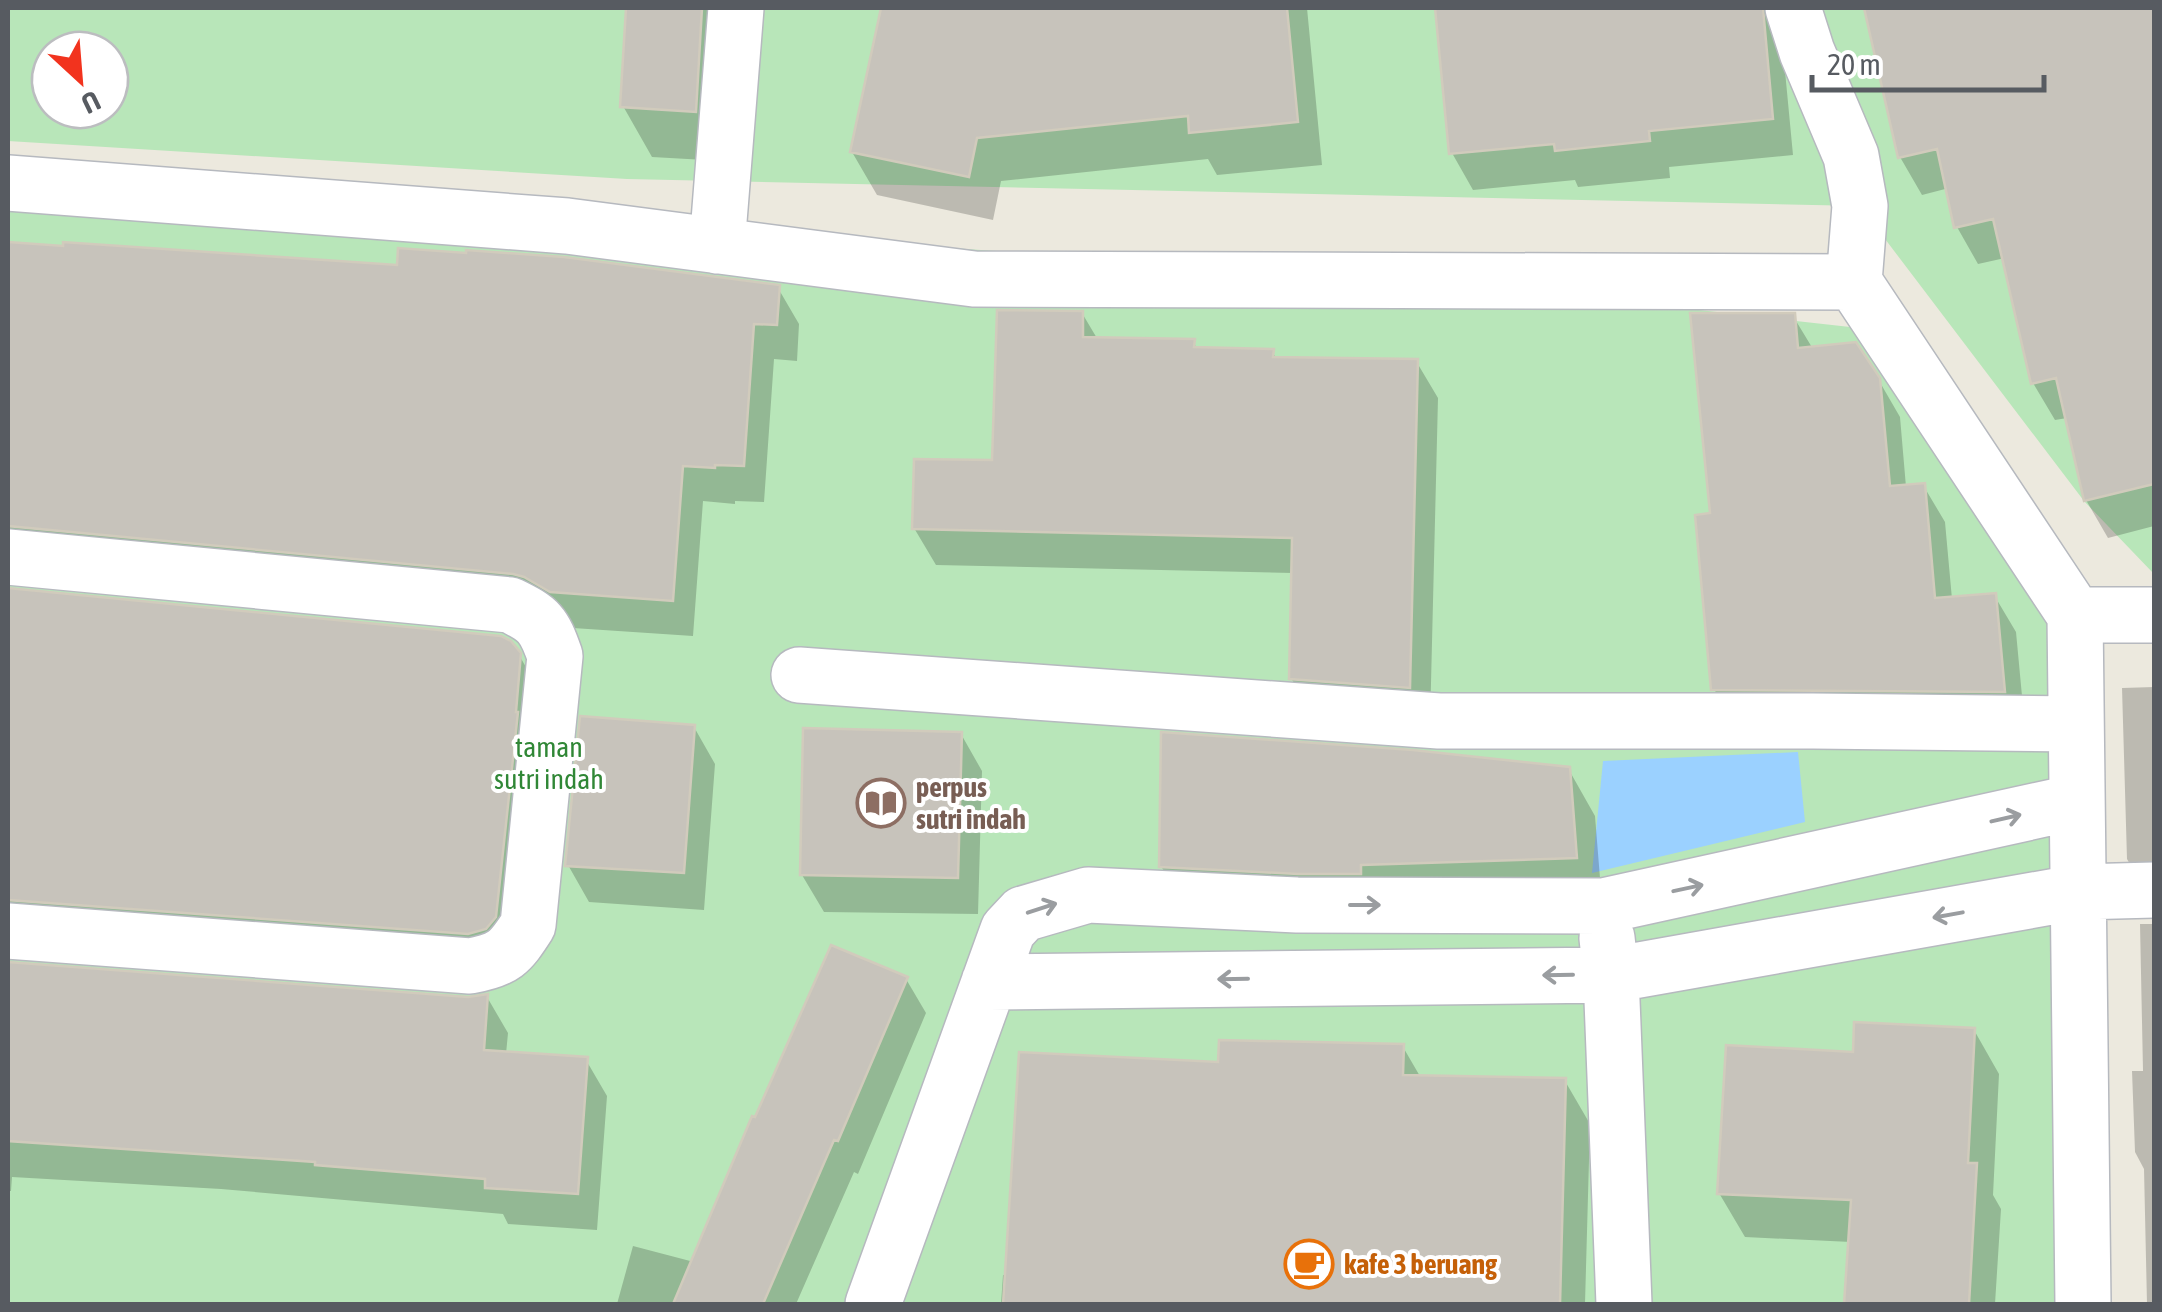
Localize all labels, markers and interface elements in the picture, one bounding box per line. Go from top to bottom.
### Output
north arrow [30,30,130,130]
scale bar [1812,30,2044,92]
text: 20 m [1827,47,1881,81]
text: U [77,84,105,120]
park label: taman sutri indah [494,731,604,795]
place label: perpus sutri indah [916,771,1026,835]
library icon: perpus sutri indah [855,777,907,829]
one-way arrow [1989,808,2021,826]
one-way arrow [1671,877,1703,896]
one-way arrow [1348,896,1381,914]
one-way arrow [1026,897,1057,915]
one-way arrow [1932,906,1965,925]
one-way arrow [1543,966,1575,985]
one-way arrow [1218,970,1250,988]
cafe icon: kafe 3 beruang [1283,1238,1335,1290]
place label: kafe 3 beruang [1344,1248,1498,1280]

